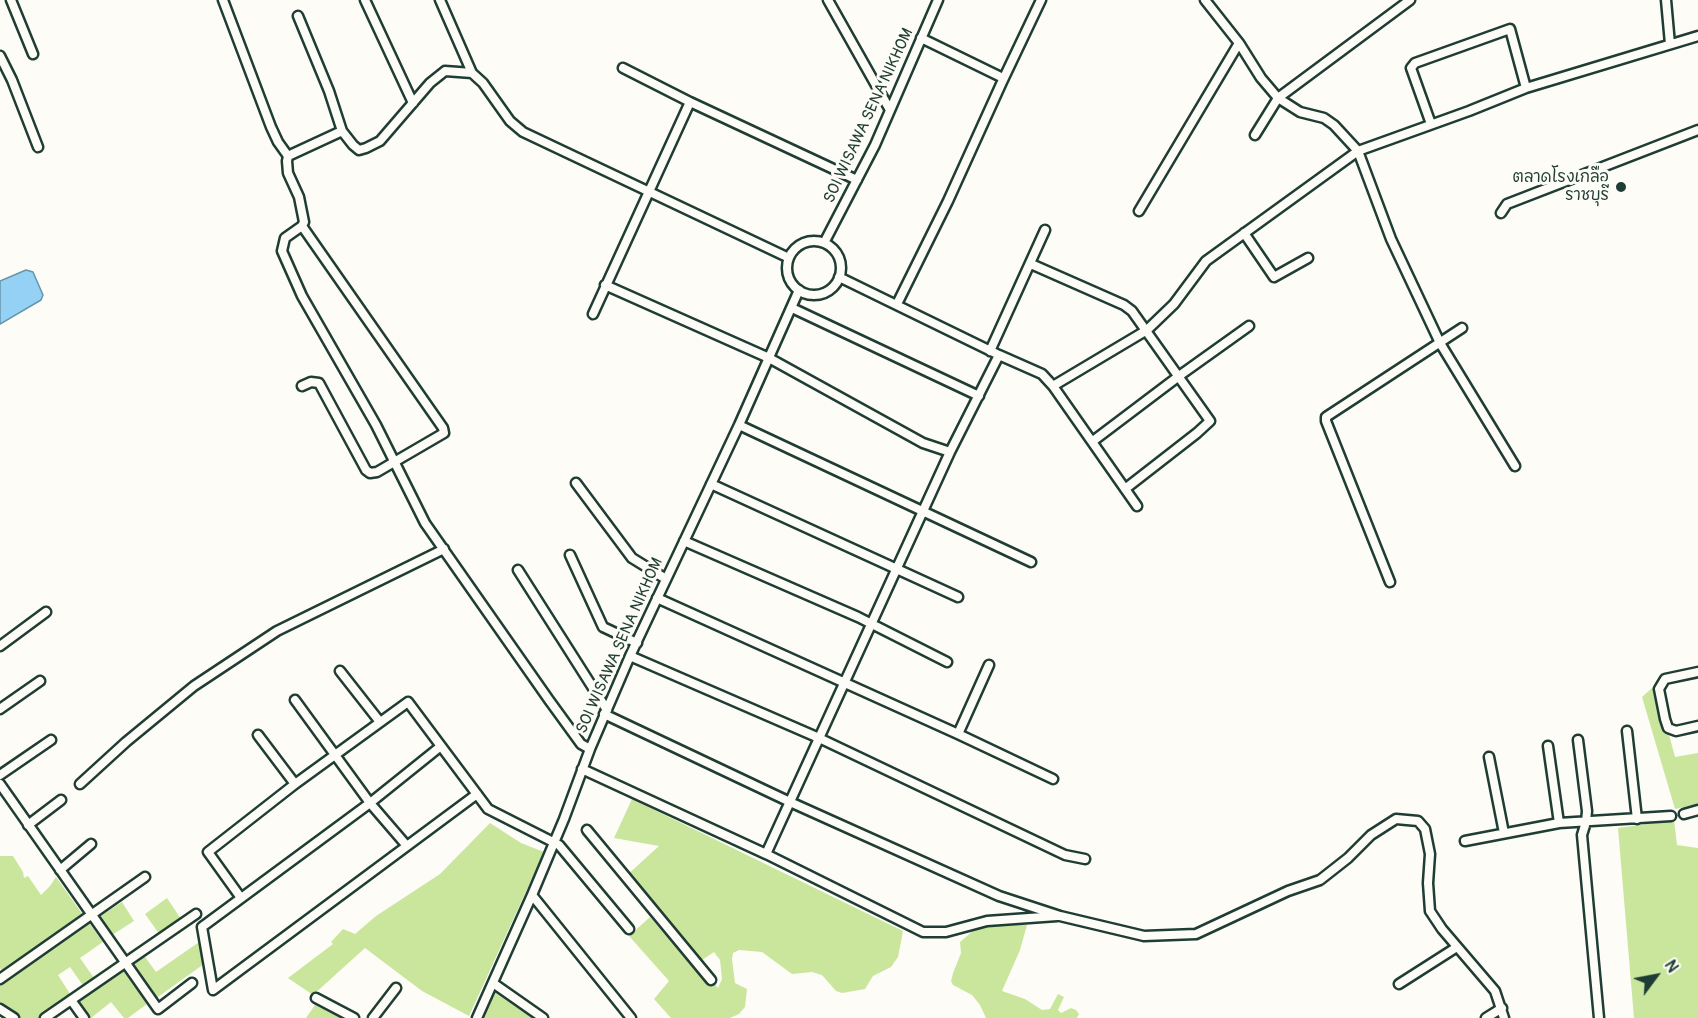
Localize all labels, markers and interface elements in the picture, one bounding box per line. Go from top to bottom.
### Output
street label: SOI WISAWA SENA NIKHOM [820,26,918,206]
place label: ตลาดโรงเกลือ ราชบุรี [1513,168,1609,206]
marker: ตลาดโรงเกลือ ราชบุรี [1614,180,1628,194]
street label: SOI WISAWA SENA NIKHOM [573,555,667,737]
north arrow [1626,946,1686,1006]
text: N [1660,957,1683,976]

